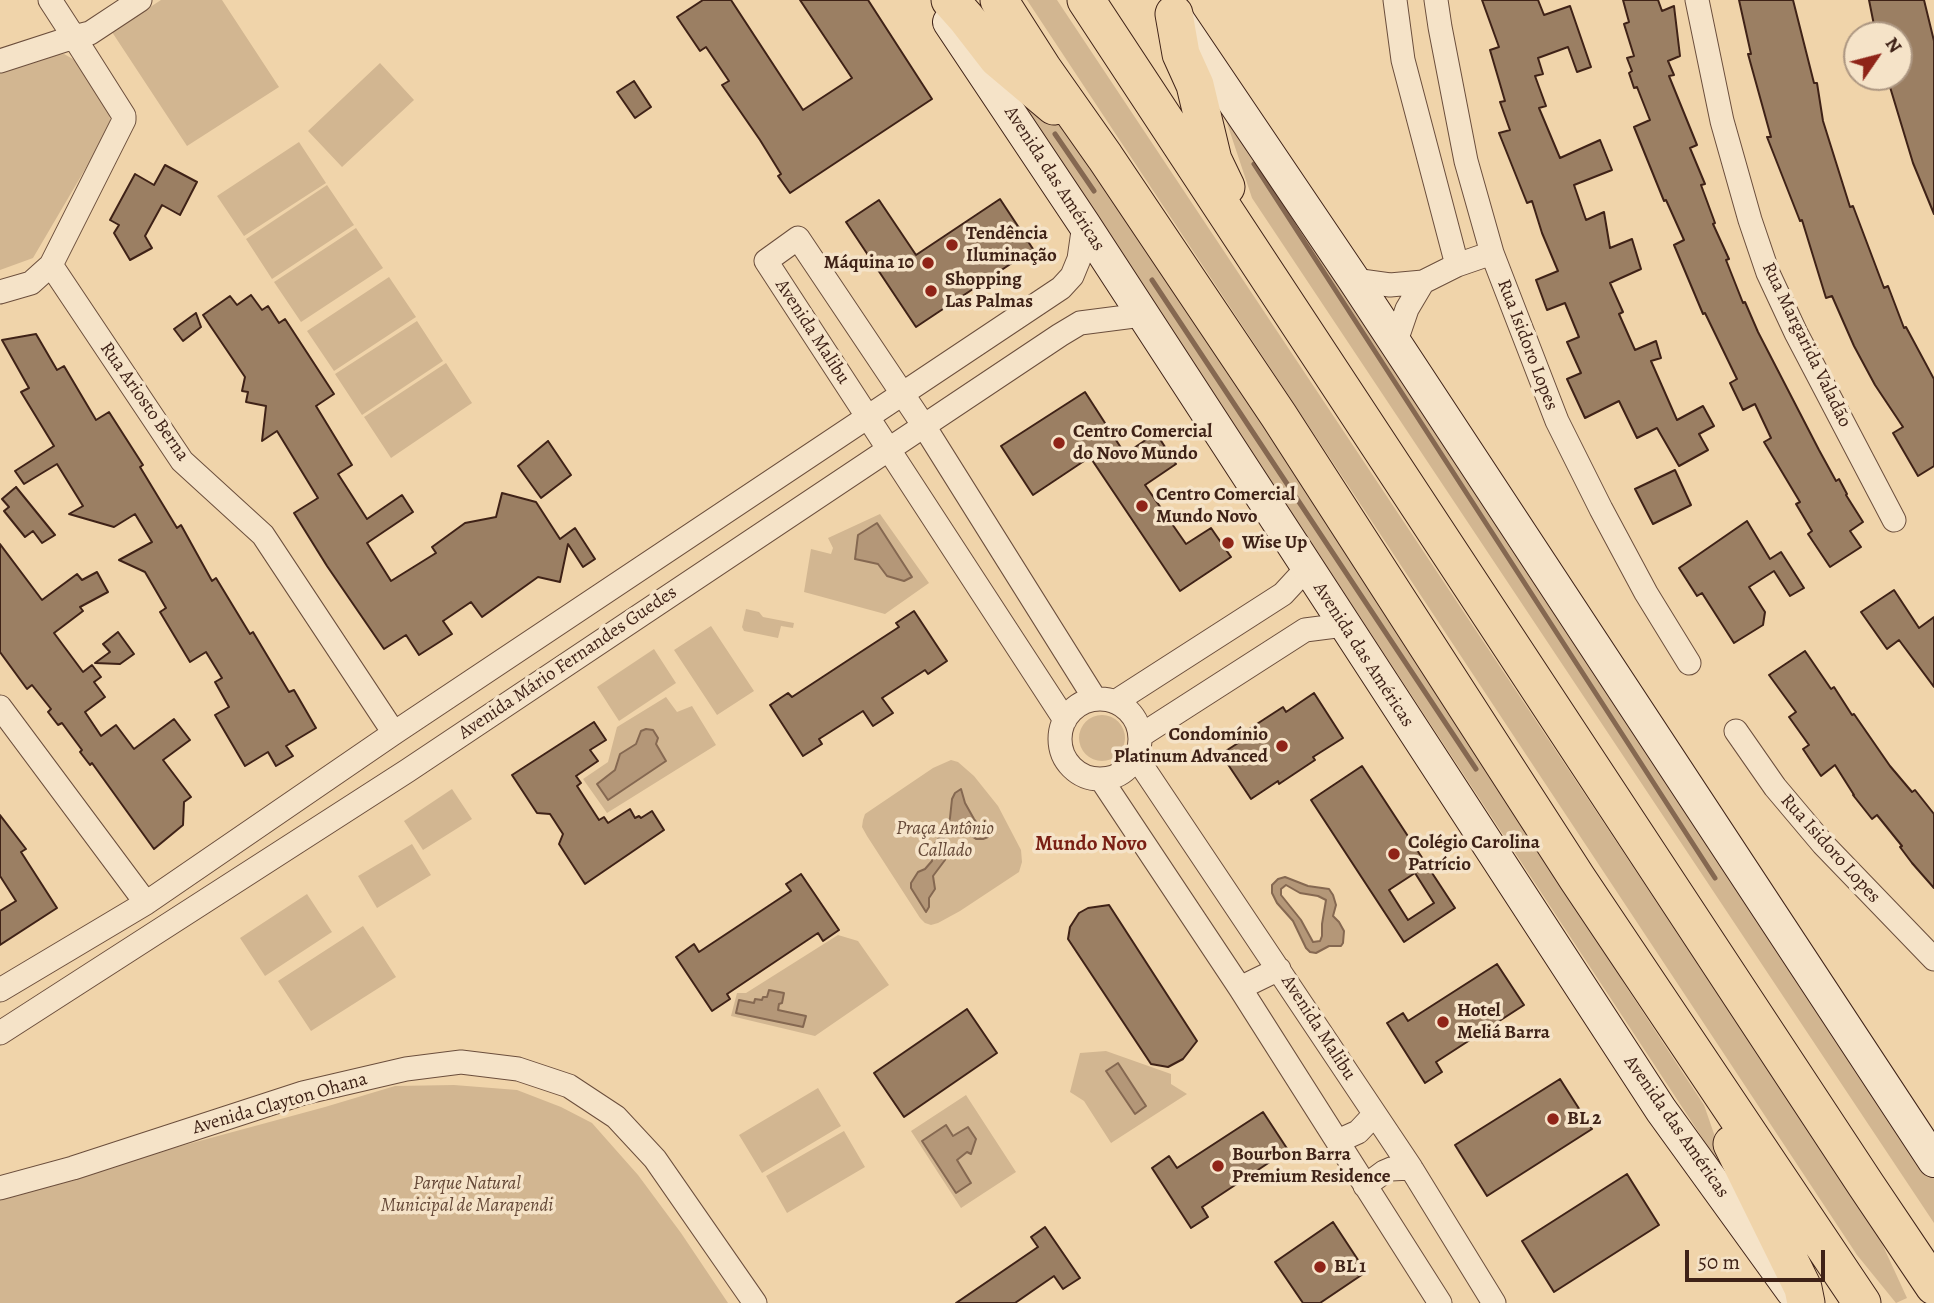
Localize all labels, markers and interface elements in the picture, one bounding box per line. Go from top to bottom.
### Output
north arrow [1843,21,1913,91]
text: N [1879,32,1908,58]
street label: Avenida das Américas [999,102,1109,256]
place label: Tendência Iluminação [966,223,1057,267]
marker: Tendência Iluminação [944,237,960,253]
place label: Máquina 10 [824,252,914,274]
marker: Máquina 10 [920,255,936,271]
street label: Rua Margarida Valadão [1756,259,1856,431]
place label: Shopping Las Palmas [945,269,1033,313]
street label: Avenida Malibu [770,275,854,389]
street label: Rua Isidoro Lopes [1492,276,1562,414]
marker: Shopping Las Palmas [923,283,939,299]
street label: Rua Ariosto Berna [94,338,194,466]
place label: Centro Comercial do Novo Mundo [1073,421,1212,465]
marker: Centro Comercial do Novo Mundo [1051,435,1067,451]
place label: Centro Comercial Mundo Novo [1156,484,1295,528]
marker: Centro Comercial Mundo Novo [1134,498,1150,514]
place label: Wise Up [1242,532,1307,554]
marker: Wise Up [1220,535,1236,551]
street label: Avenida das Américas [1308,578,1418,732]
street label: Avenida Mário Fernandes Guedes [454,581,682,745]
place label: Condomínio Platinum Advanced [1114,724,1268,768]
marker: Condomínio Platinum Advanced [1274,738,1290,754]
street label: Rua Isidoro Lopes [1775,790,1885,908]
park label: Praça Antônio Callado [896,818,994,862]
district label: Mundo Novo [1035,832,1147,858]
place label: Colégio Carolina Patrício [1408,832,1540,876]
marker: Colégio Carolina Patrício [1386,846,1402,862]
street label: Avenida Malibu [1276,971,1360,1085]
place label: Hotel Meliá Barra [1457,1000,1550,1044]
marker: Hotel Meliá Barra [1435,1014,1451,1030]
street label: Avenida das Américas [1618,1051,1734,1203]
street label: Avenida Clayton Ohana [190,1068,370,1140]
place label: BL 2 [1567,1108,1601,1130]
marker: BL 2 [1545,1111,1561,1127]
place label: Bourbon Barra Premium Residence [1232,1144,1390,1188]
marker: Bourbon Barra Premium Residence [1210,1158,1226,1174]
park label: Parque Natural Municipal de Marapendi [381,1173,553,1217]
scale bar [1689,1236,1829,1280]
text: 50 m [1698,1248,1740,1276]
place label: BL 1 [1334,1256,1366,1278]
marker: BL 1 [1312,1259,1328,1275]

